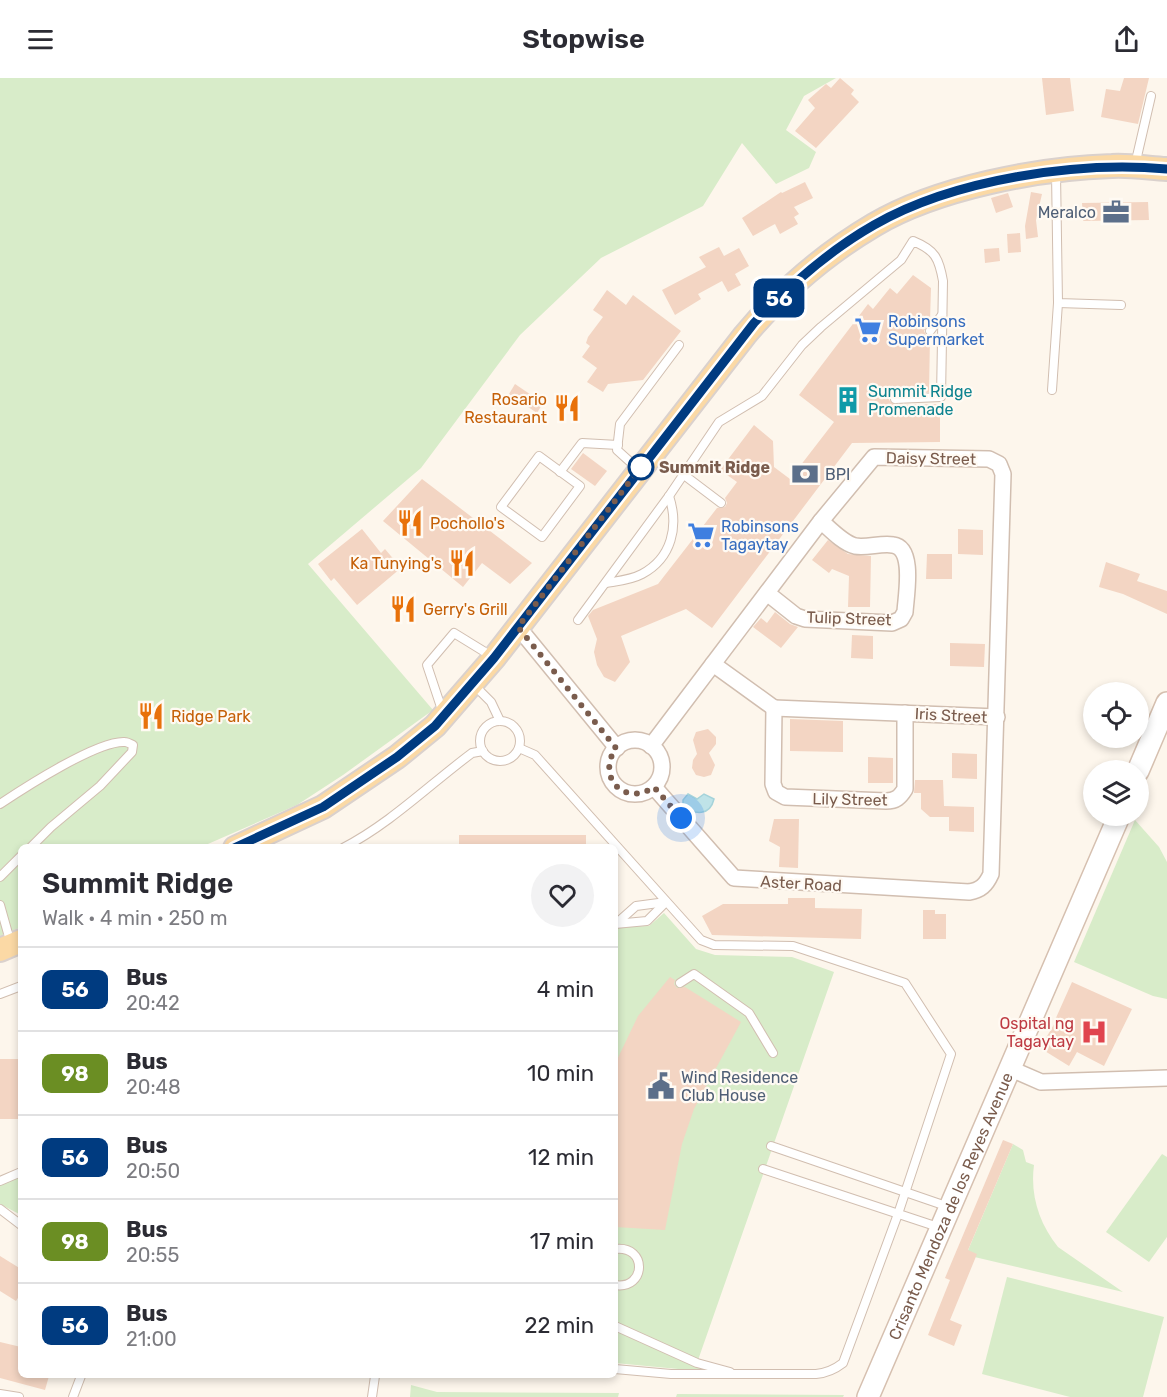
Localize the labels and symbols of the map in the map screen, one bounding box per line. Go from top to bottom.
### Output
office icon: Meralco [1101,197,1131,227]
place label: Meralco [1038,203,1096,222]
line badge: 56 [752,278,806,318]
place label: Robinsons Supermarket [888,312,984,349]
supermarket icon: Robinsons Supermarket [853,315,883,345]
place label: Summit Ridge Promenade [868,382,973,419]
building icon: Summit Ridge Promenade [833,385,863,415]
place label: Rosario Restaurant [464,390,547,427]
restaurant icon: Rosario Restaurant [552,393,582,423]
street label: Daisy Street [886,448,976,469]
marker: Summit Ridge [628,454,654,480]
place label: Summit Ridge [659,458,770,477]
bank icon: BPI [790,459,820,489]
place label: BPI [825,465,850,484]
restaurant icon: Pochollo's [395,508,425,538]
place label: Pochollo's [430,514,505,533]
place label: Robinsons Tagaytay [721,517,799,554]
supermarket icon: Robinsons Tagaytay [686,520,716,550]
restaurant icon: Ka Tunying's [447,548,477,578]
place label: Ka Tunying's [350,554,442,573]
restaurant icon: Gerry's Grill [388,594,418,624]
place label: Gerry's Grill [423,600,508,619]
street label: Tulip Street [806,608,892,629]
restaurant icon: Ridge Park [136,701,166,731]
street label: Iris Street [914,704,988,727]
place label: Ridge Park [171,707,251,726]
street label: Lily Street [812,789,888,810]
your location [666,803,696,833]
street label: Aster Road [760,872,842,895]
place label: Ospital ng Tagaytay [999,1014,1074,1051]
hospital icon: Ospital ng Tagaytay [1079,1017,1109,1047]
place label: Wind Residence Club House [681,1068,798,1105]
street label: Crisanto Mendoza de los Reyes Avenue [885,1070,1017,1343]
public building icon: Wind Residence Club House [646,1071,676,1101]

